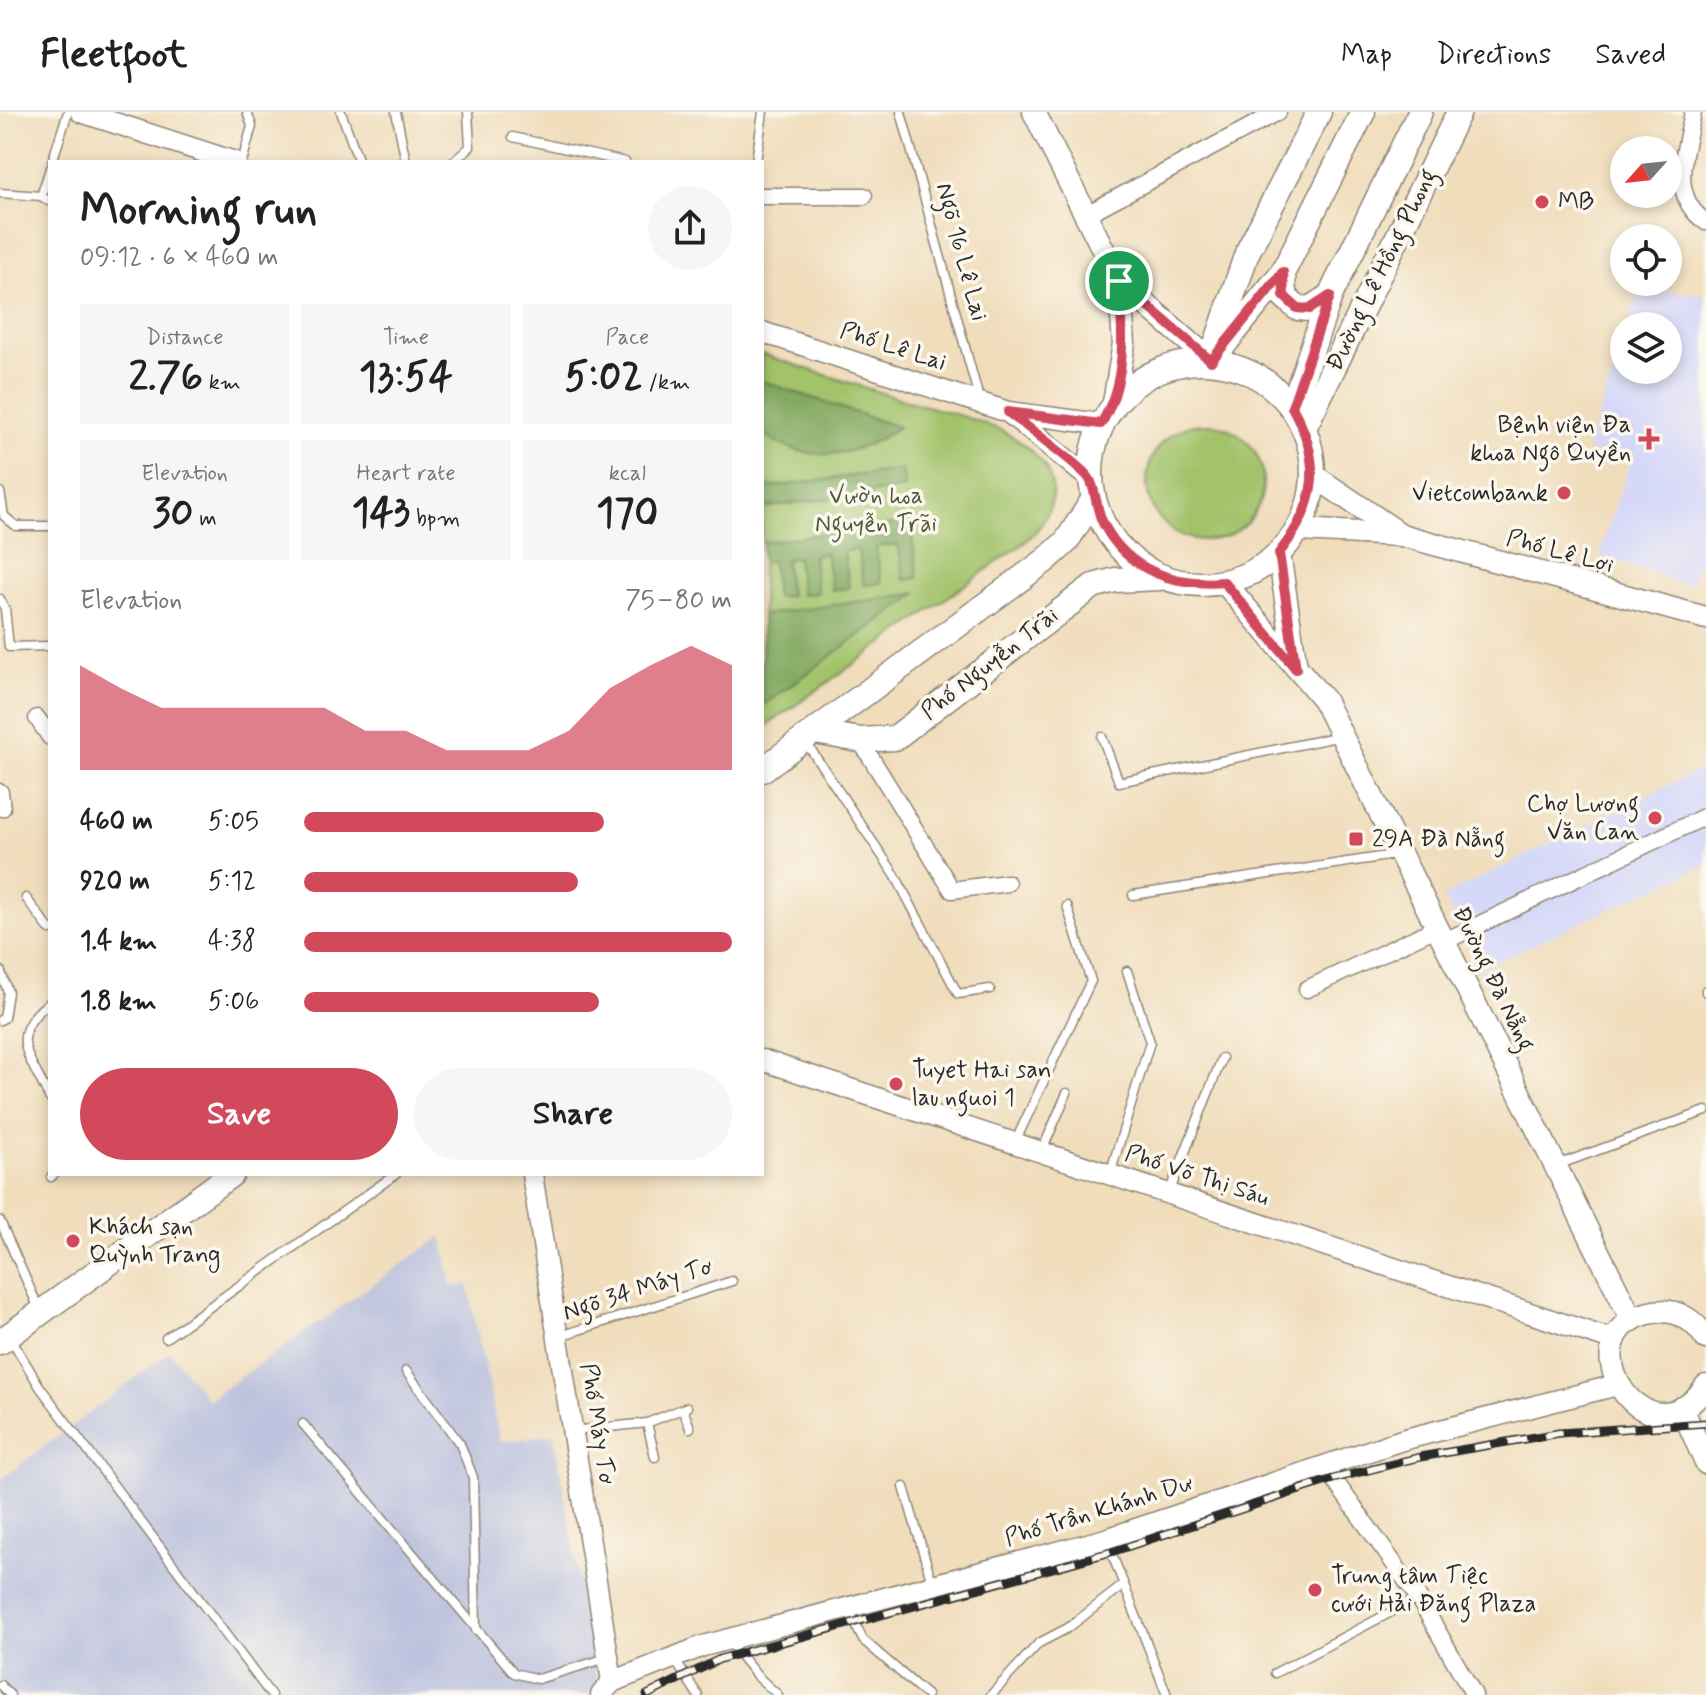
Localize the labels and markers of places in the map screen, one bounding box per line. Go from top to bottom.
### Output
place label: MB [1558,187,1594,218]
marker: MB [1533,193,1551,211]
pin [1085,247,1153,315]
place label: Bệnh viện Đa khoa Ngô Quyền [1470,410,1631,472]
marker: Bệnh viện Đa khoa Ngô Quyền [1638,428,1660,450]
place label: Vietcombank [1412,478,1548,509]
marker: Vietcombank [1555,484,1573,502]
place label: Chợ Lương Văn Can [1527,789,1639,848]
marker: Chợ Lương Văn Can [1646,809,1664,827]
place label: 29A Đà Nẵng [1372,824,1505,858]
marker: 29A Đà Nẵng [1347,830,1365,848]
place label: Tuyet Hai san lau nguoi 1 [912,1055,1051,1117]
marker: Tuyet Hai san lau nguoi 1 [887,1075,905,1093]
place label: Khách sạn Quỳnh Trang [89,1212,220,1273]
marker: Khách sạn Quỳnh Trang [64,1232,82,1250]
place label: Trung tâm Tiệc cưới Hải Đăng Plaza [1331,1561,1536,1623]
marker: Trung tâm Tiệc cưới Hải Đăng Plaza [1306,1581,1324,1599]

